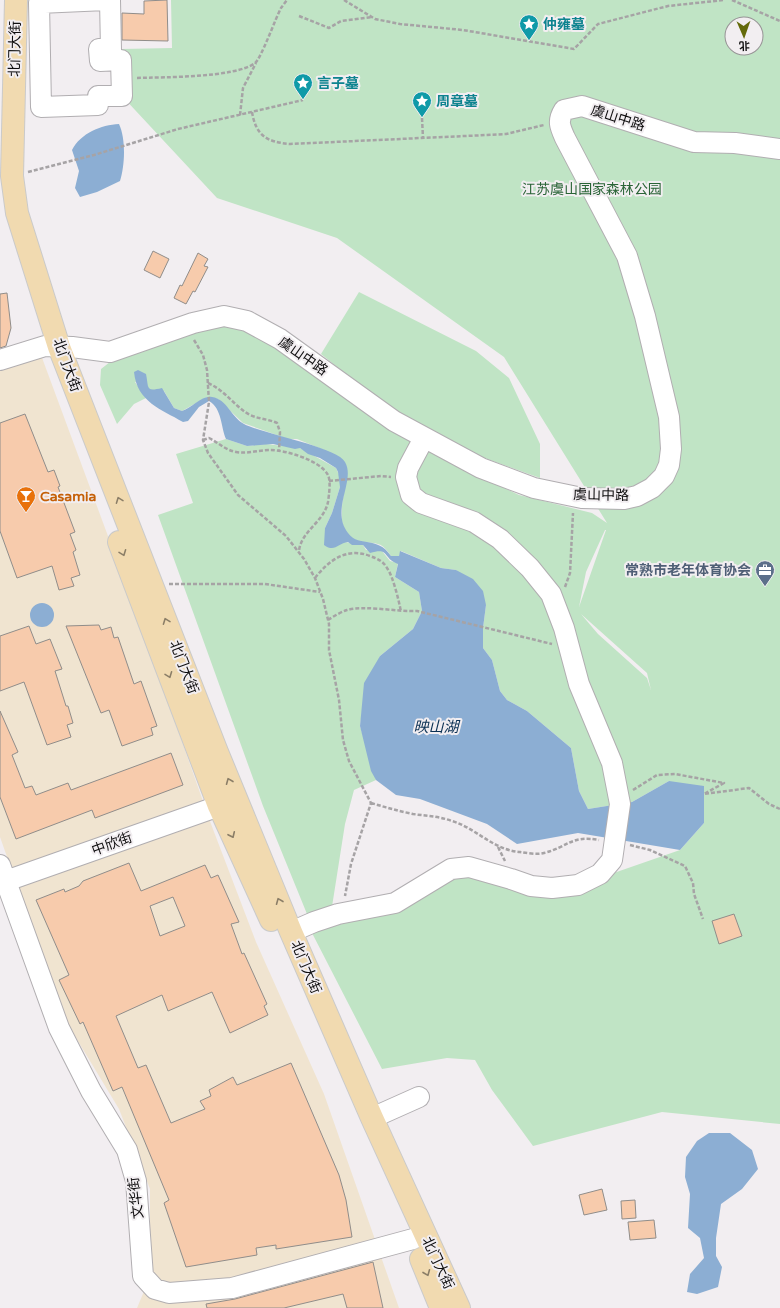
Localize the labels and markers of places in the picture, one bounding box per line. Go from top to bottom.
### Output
place icon: 仲雍墓 [518,13,540,41]
place label: 仲雍墓 [543,16,585,33]
place icon: 言子墓 [292,72,314,100]
place label: 言子墓 [317,75,359,92]
place icon: 周章墓 [411,90,433,118]
place label: 周章墓 [436,93,478,110]
bar icon: Casamia [15,485,37,513]
place label: Casamia [40,488,97,505]
office icon: 常熟市老年体育协会 [754,559,776,587]
place label: 常熟市老年体育协会 [625,562,751,579]

